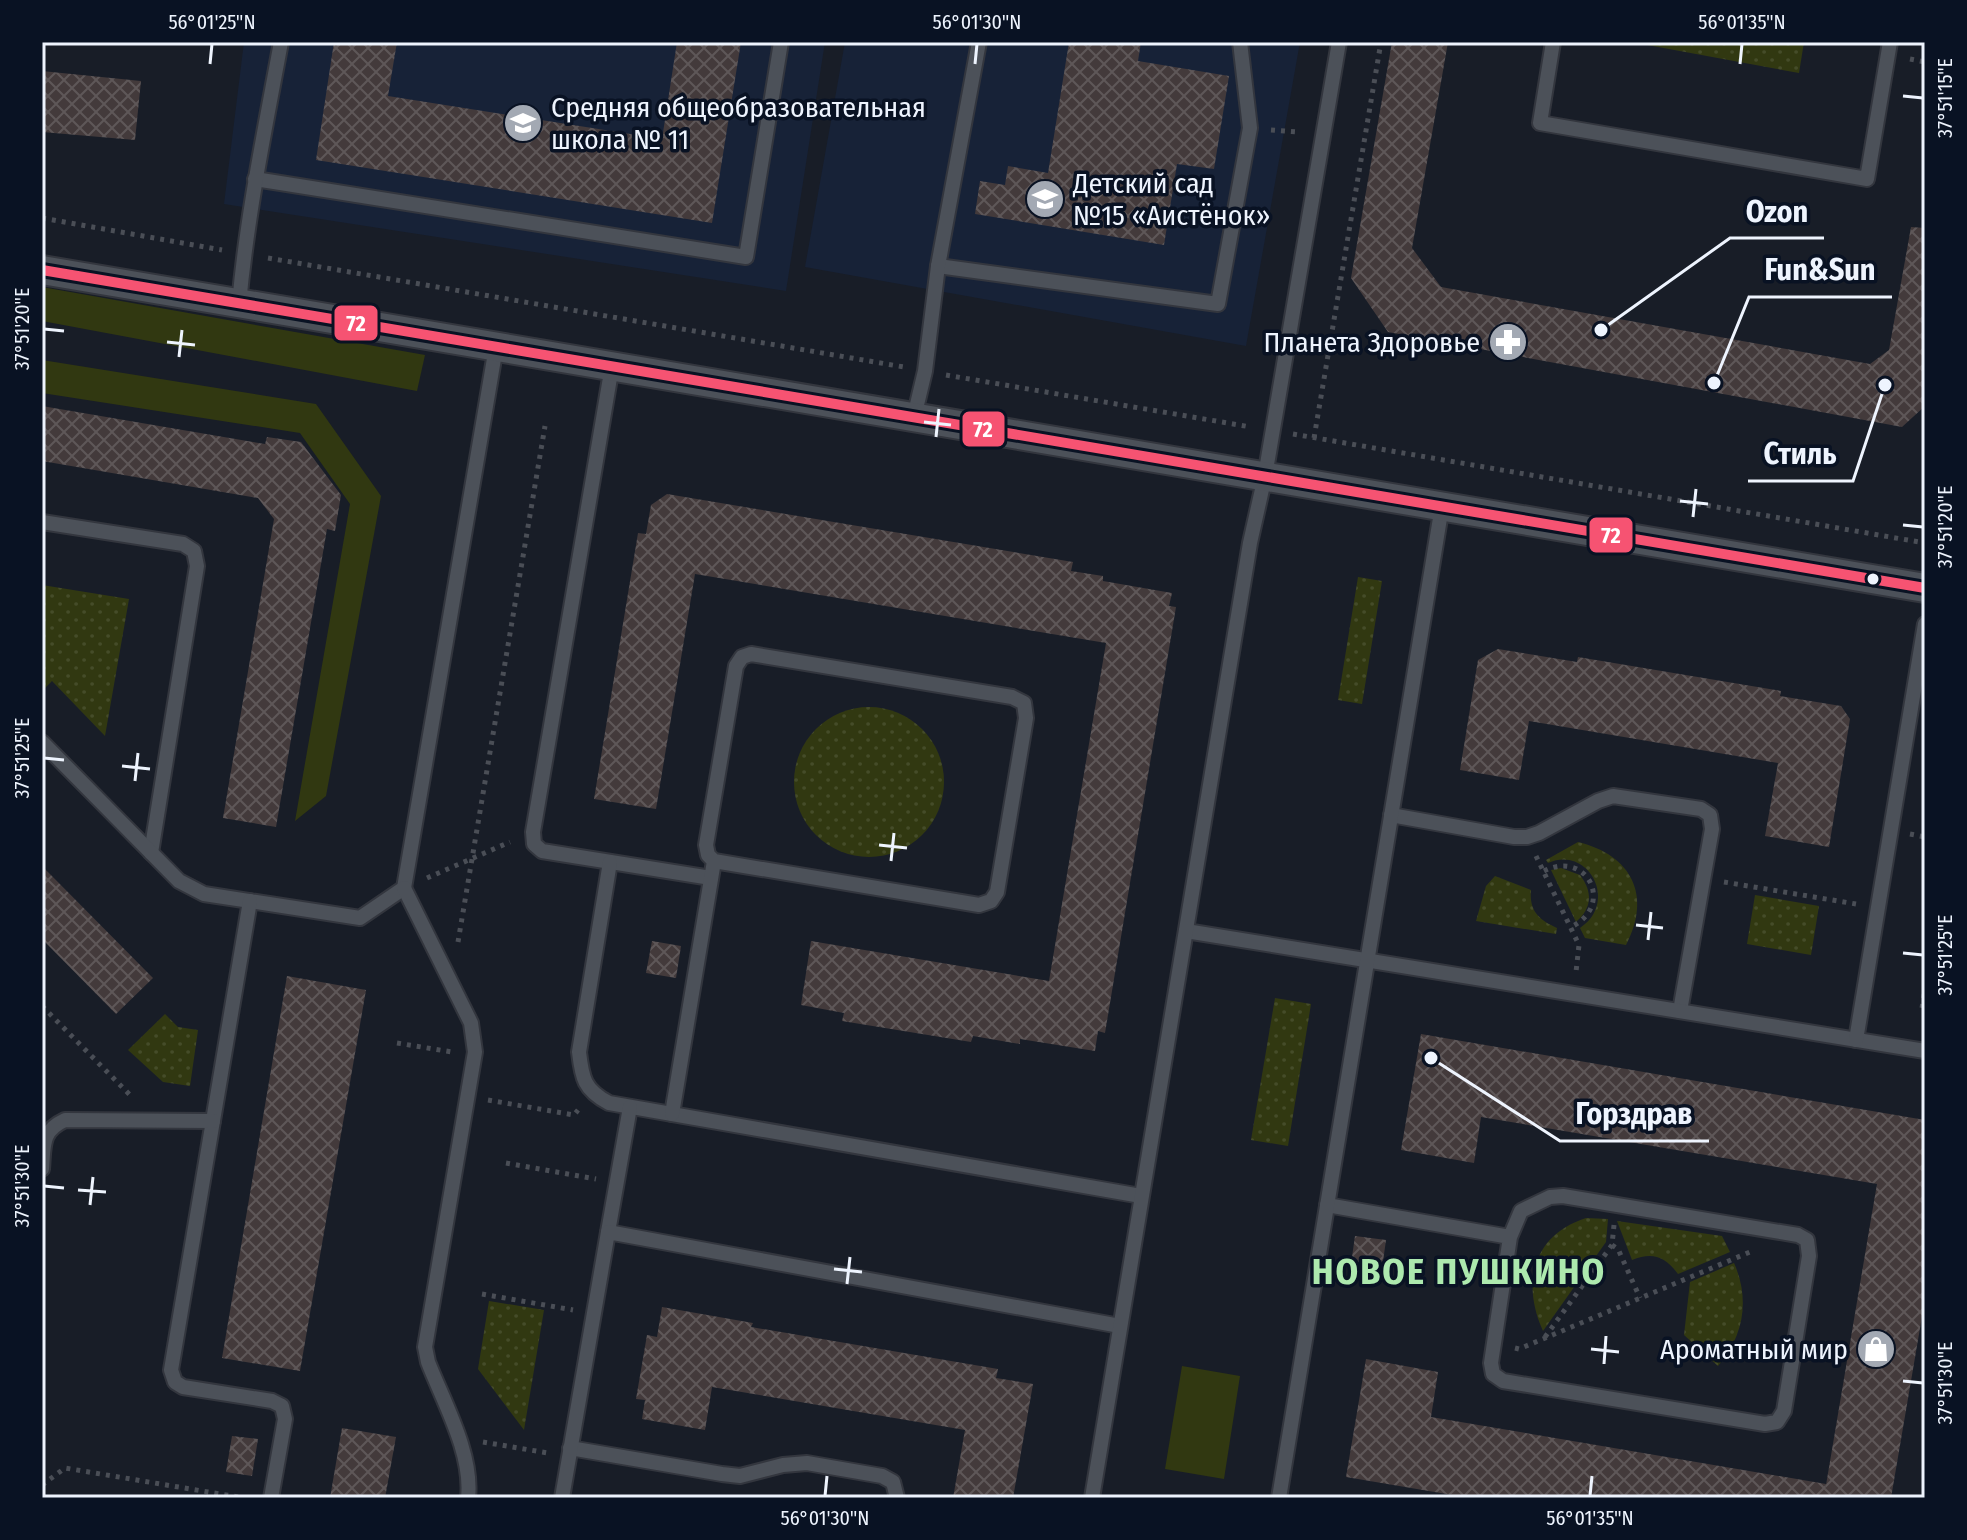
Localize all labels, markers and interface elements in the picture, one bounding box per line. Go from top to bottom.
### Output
text: 56°01'25"N [168,10,256,34]
text: 56°01'30"N [933,10,1021,34]
text: 56°01'35"N [1698,10,1786,34]
text: 37°51'15"E [1933,58,1957,138]
place label: Средняя общеобразовательная школа № 11 [551,91,926,156]
school or university icon: Средняя общеобразовательная школа № 11 [502,102,544,144]
place label: Детский сад №15 «Аистёнок» [1072,167,1271,232]
school or university icon: Детский сад №15 «Аистёнок» [1024,178,1066,220]
callout: Ozon [1730,184,1824,238]
text: Ozon [1746,194,1808,230]
callout: Fun&Sun [1749,243,1892,297]
text: Fun&Sun [1764,252,1876,288]
text: 37°51'20"E [10,288,34,370]
line badge: 72 [333,304,379,342]
text: 72 [346,310,366,337]
pharmacy icon: Планета Здоровье [1487,321,1529,363]
place label: Планета Здоровье [1264,326,1480,359]
line badge: 72 [961,410,1006,448]
text: 72 [973,416,993,443]
callout: Стиль [1748,427,1853,481]
text: Стиль [1763,436,1837,472]
text: 37°51'20"E [1933,486,1957,568]
line badge: 72 [1588,516,1634,554]
text: 72 [1601,522,1621,549]
unlabelled marker [1865,571,1881,587]
text: 37°51'25"E [10,718,34,798]
text: 37°51'25"E [1933,915,1957,995]
callout: Горздрав [1560,1087,1709,1141]
text: Горздрав [1575,1096,1693,1132]
text: 37°51'30"E [10,1145,34,1227]
district label: НОВОЕ ПУШКИНО [1312,1250,1606,1294]
shop icon: Ароматный мир [1855,1328,1897,1370]
place label: Ароматный мир [1660,1333,1848,1366]
text: 37°51'30"E [1933,1342,1957,1424]
text: 56°01'30"N [781,1506,869,1530]
text: 56°01'35"N [1546,1506,1634,1530]

